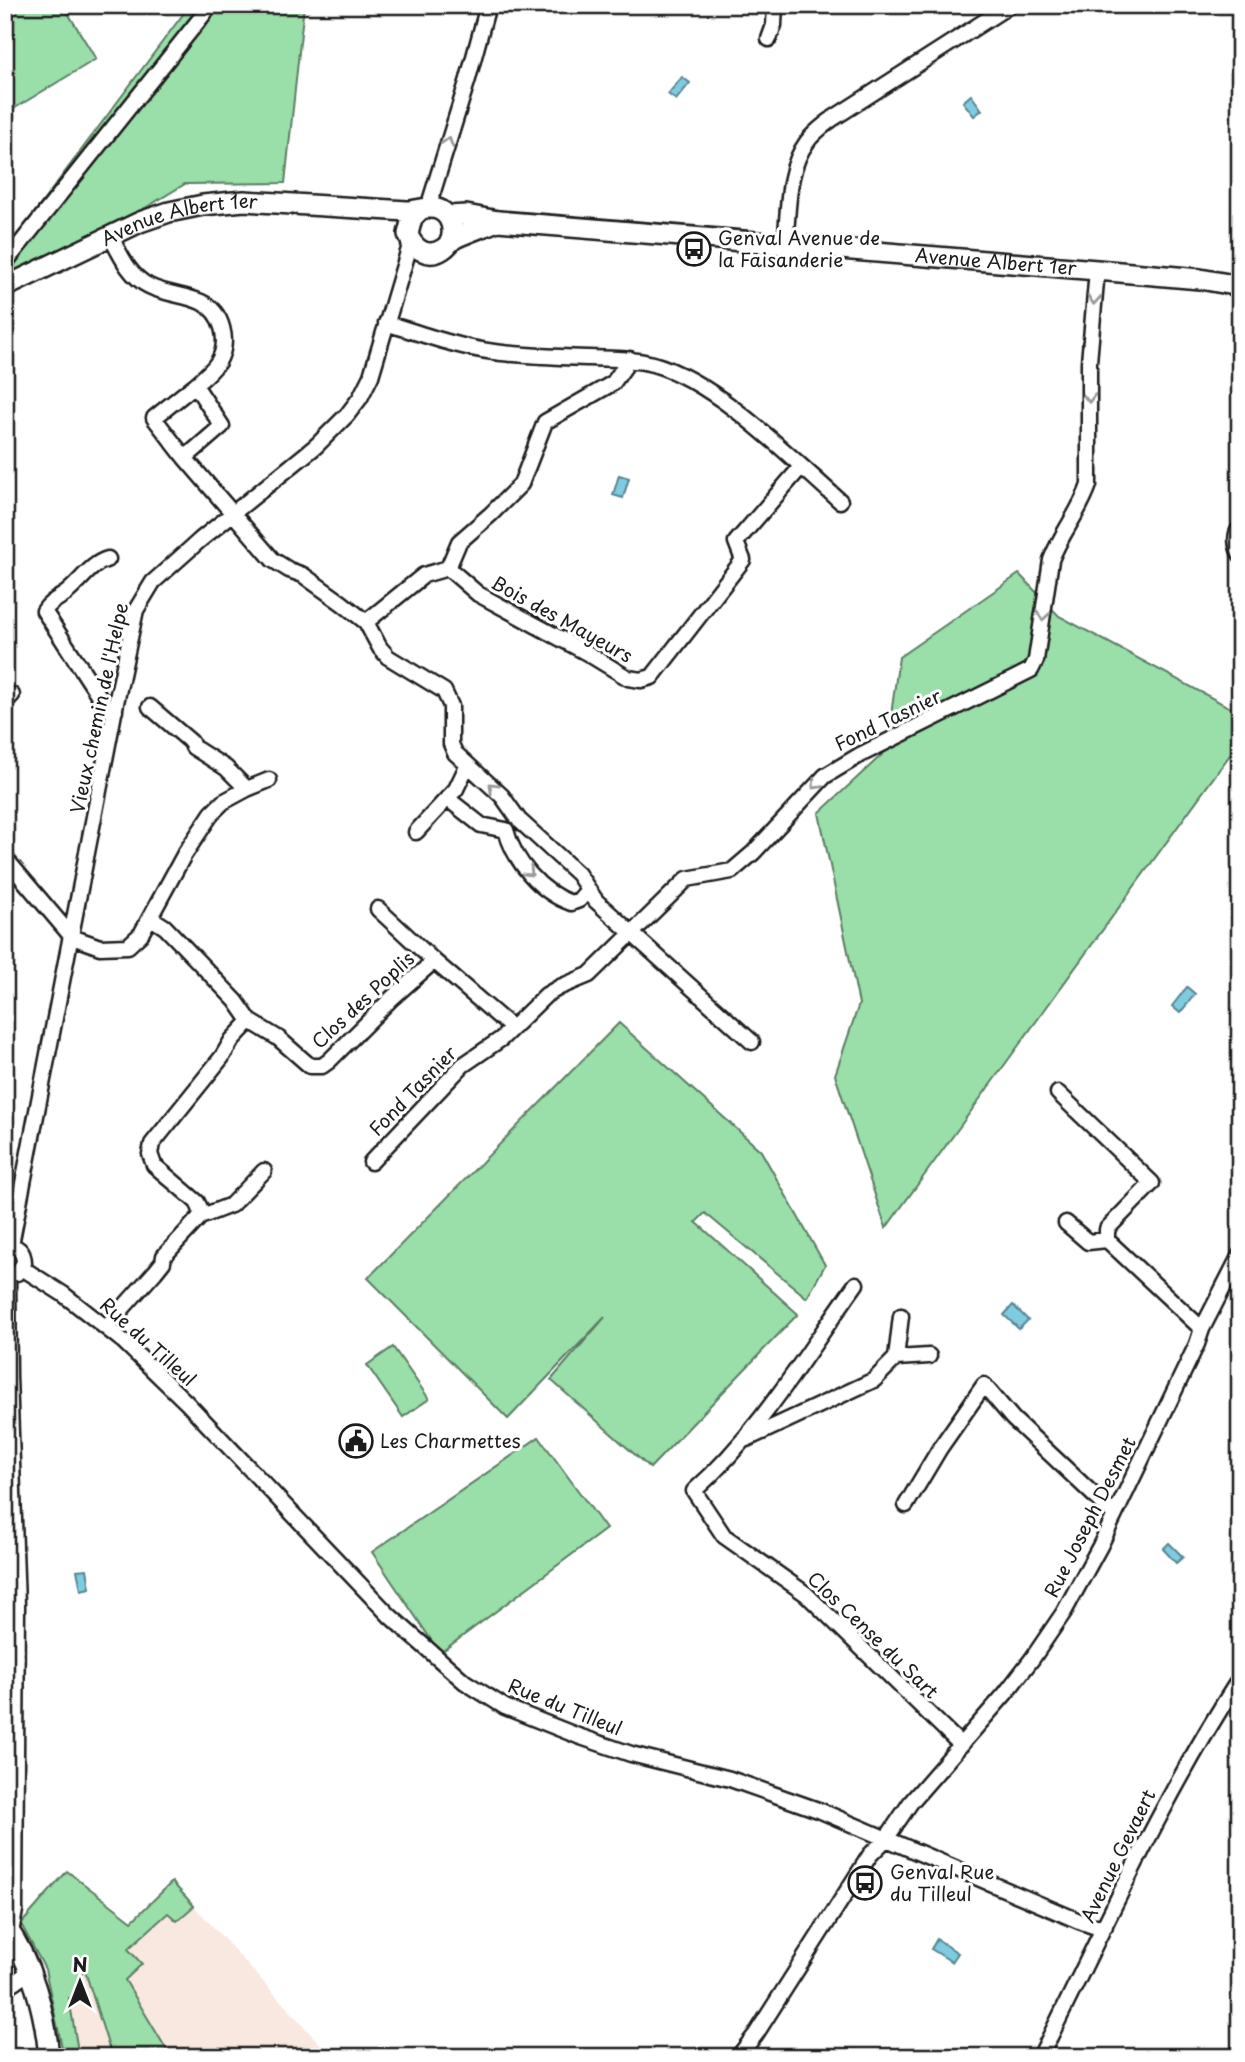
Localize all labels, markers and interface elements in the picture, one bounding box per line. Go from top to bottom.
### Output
one-way arrow [440,136,455,148]
street label: Avenue Albert 1er [96,186,259,252]
place label: Genval Avenue de la Faisanderie [718,223,880,273]
bus stop icon: Genval Avenue de la Faisanderie [675,230,713,268]
street label: Avenue Albert 1er [914,240,1078,281]
one-way arrow [1087,295,1102,306]
one-way arrow [1081,394,1097,404]
street label: Bois des Mayeurs [487,568,638,669]
street label: Vieux chemin de l'Helpe [62,600,134,816]
one-way arrow [1036,610,1051,622]
street label: Fond Tasnier [829,681,946,757]
one-way arrow [811,777,824,790]
one-way arrow [488,783,501,796]
one-way arrow [521,863,534,876]
street label: Clos des Poplis [305,944,420,1054]
street label: Fond Tasnier [362,1039,463,1142]
street label: Rue du Tilleul [95,1291,203,1392]
public building icon: Les Charmettes [337,1422,375,1460]
place label: Les Charmettes [380,1426,521,1454]
street label: Rue Joseph Desmet [1036,1431,1142,1602]
street label: Clos Cense du Sart [802,1564,946,1704]
street label: Rue du Tilleul [504,1671,627,1742]
street label: Avenue Gevaert [1073,1784,1162,1927]
place label: Genval Rue du Tilleul [890,1857,994,1907]
bus stop icon: Genval Rue du Tilleul [846,1864,884,1902]
north arrow [46,1946,116,2016]
text: N [72,1950,88,1978]

